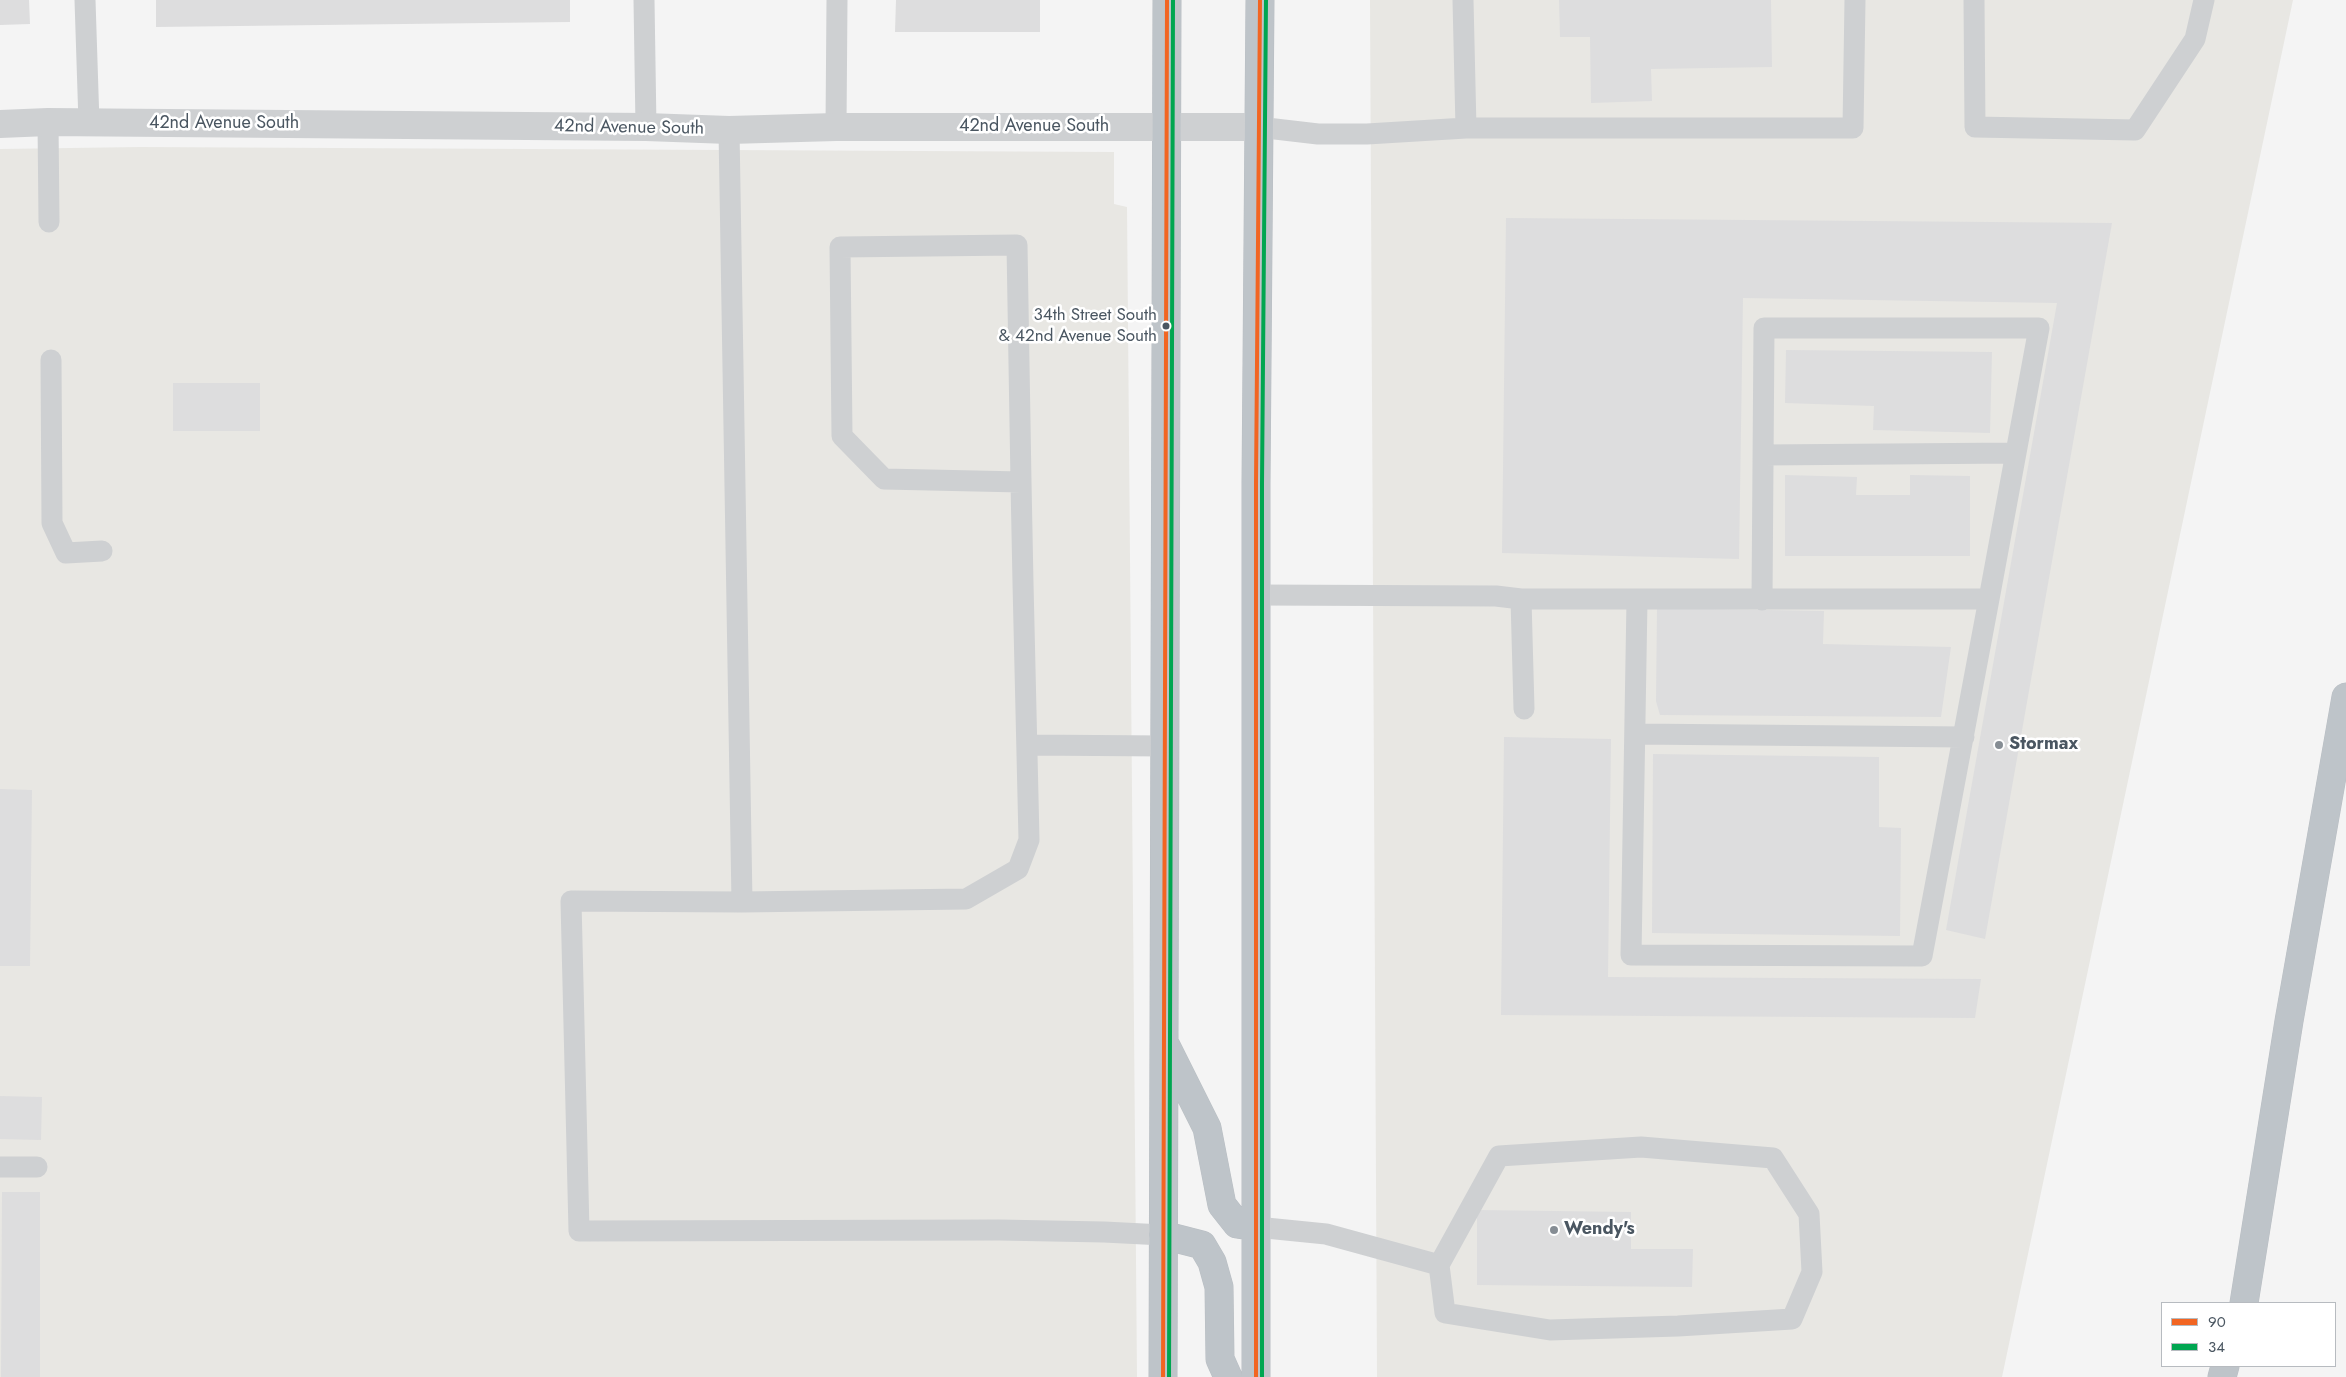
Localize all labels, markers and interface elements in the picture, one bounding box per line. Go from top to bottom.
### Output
street label: 42nd Avenue South [149,113,299,135]
street label: 42nd Avenue South [554,116,704,140]
street label: 42nd Avenue South [959,116,1109,138]
place label: 34th Street South & 42nd Avenue South [999,306,1157,346]
marker: 34th Street South & 42nd Avenue South [1161,321,1171,331]
place label: Stormax [2009,734,2078,756]
marker: Stormax [1993,739,2005,751]
place label: Wendy's [1564,1219,1635,1241]
marker: Wendy's [1548,1224,1560,1236]
legend [2161,1302,2336,1367]
text: 90 [2208,1311,2226,1333]
text: 34 [2208,1336,2225,1358]

